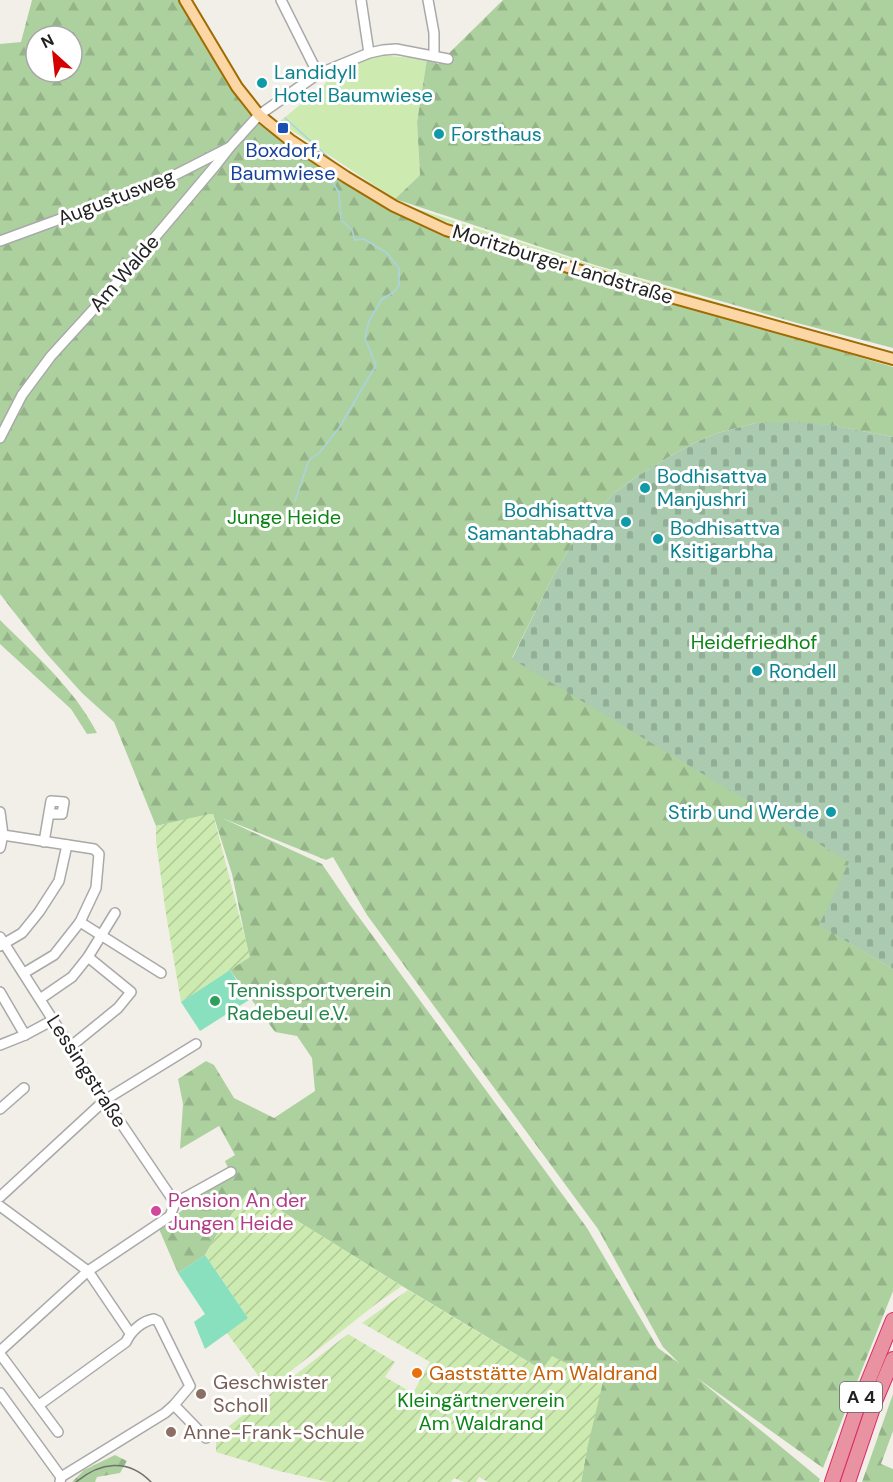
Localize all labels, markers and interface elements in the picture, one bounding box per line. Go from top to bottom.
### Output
north arrow [24,24,84,84]
text: N [37,29,57,53]
place label: Landidyll Hotel Baumwiese [274,59,433,108]
marker: Landidyll Hotel Baumwiese [255,76,269,90]
marker: Boxdorf, Baumwiese [276,121,290,135]
place label: Forsthaus [451,121,542,147]
marker: Forsthaus [432,127,446,141]
place label: Boxdorf, Baumwiese [230,137,336,186]
street label: Augustusweg [54,163,178,231]
street label: Moritzburger Landstraße [450,218,676,310]
street label: Am Walde [83,229,165,317]
place label: Bodhisattva Manjushri [657,463,767,512]
marker: Bodhisattva Manjushri [638,481,652,495]
place label: Bodhisattva Samantabhadra [467,497,614,546]
park label: Junge Heide [227,504,341,530]
marker: Bodhisattva Samantabhadra [619,515,633,529]
place label: Bodhisattva Ksitigarbha [670,515,780,564]
marker: Bodhisattva Ksitigarbha [651,532,665,546]
park label: Heidefriedhof [691,629,818,655]
place label: Rondell [769,658,836,684]
marker: Rondell [750,664,764,678]
place label: Stirb und Werde [668,799,819,825]
marker: Stirb und Werde [824,805,838,819]
place label: Tennissportverein Radebeul e.V. [227,977,391,1026]
marker: Tennissportverein Radebeul e.V. [208,994,222,1008]
street label: Lessingstraße [41,1010,133,1132]
place label: Pension An der Jungen Heide [168,1187,307,1236]
marker: Pension An der Jungen Heide [149,1204,163,1218]
place label: Gaststätte Am Waldrand [429,1360,658,1386]
marker: Gaststätte Am Waldrand [410,1366,424,1380]
place label: Geschwister Scholl [213,1369,328,1418]
road number: A 4 [840,1382,882,1412]
marker: Geschwister Scholl [194,1387,208,1401]
park label: Kleingärtnerverein Am Waldrand [397,1387,565,1436]
place label: Anne-Frank-Schule [183,1419,365,1445]
marker: Anne-Frank-Schule [164,1425,178,1439]

